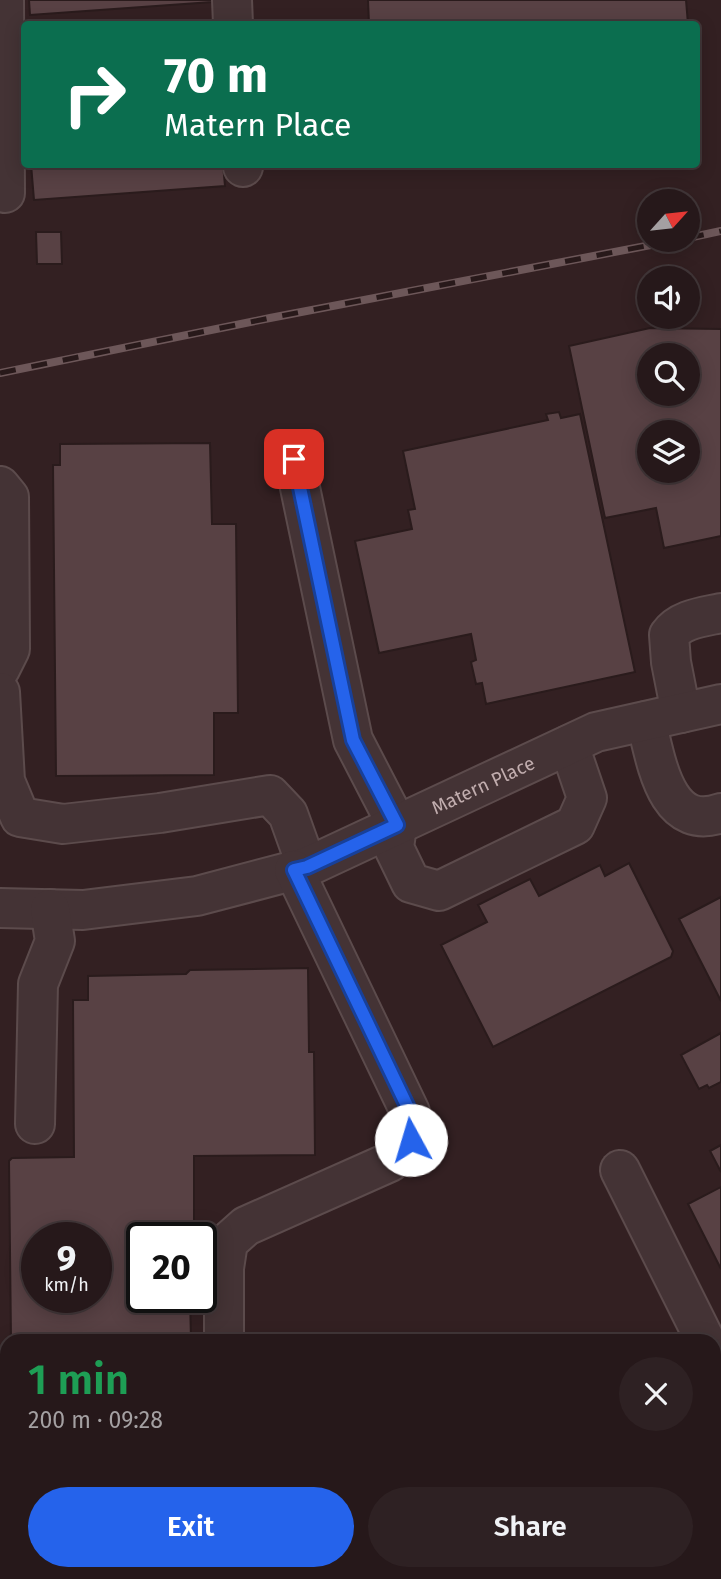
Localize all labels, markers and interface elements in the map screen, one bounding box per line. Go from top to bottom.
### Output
text: 70 m [164,46,268,105]
icon: right [49,49,140,140]
text: Matern Place [164,106,351,144]
north arrow [637,189,700,252]
map controls [637,189,700,483]
button: sound [637,266,700,329]
button: search [637,343,700,406]
button: layers [637,420,700,483]
pin [264,429,324,489]
icon: arrive [275,440,313,478]
street label: Matern Place [428,751,538,819]
position arrow [374,1103,448,1177]
speed limit sign: 20 [126,1222,217,1313]
text: 9 [57,1237,76,1279]
text: km/h [44,1274,89,1296]
text: 1 min [28,1355,129,1405]
button: close [619,1357,693,1431]
text: 200 m · 09:28 [28,1406,163,1434]
button: Exit [28,1487,354,1567]
button: Share [368,1487,693,1567]

